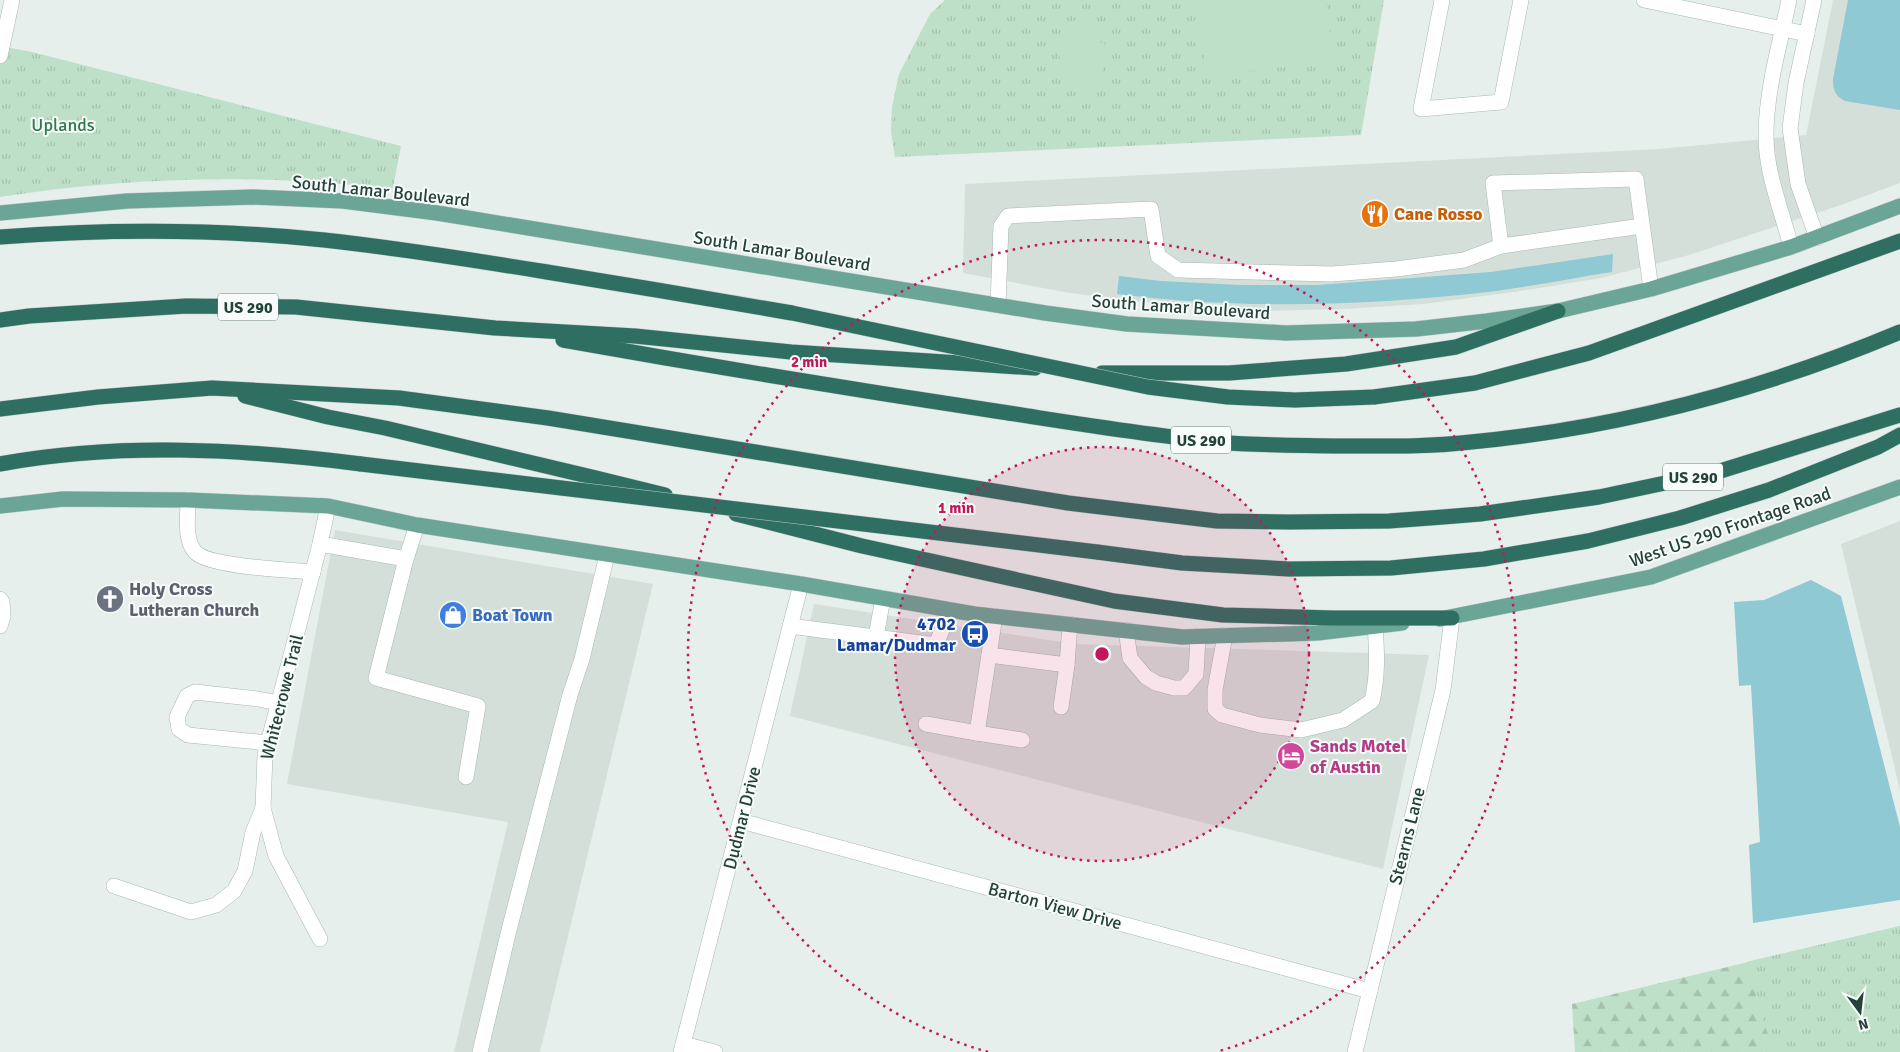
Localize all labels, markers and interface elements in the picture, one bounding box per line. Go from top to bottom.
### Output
park label: Uplands [31,114,95,136]
street label: South Lamar Boulevard [291,171,471,211]
restaurant icon: Cane Rosso [1360,199,1390,229]
place label: Cane Rosso [1394,203,1482,225]
street label: South Lamar Boulevard [692,226,872,276]
street label: South Lamar Boulevard [1091,290,1271,324]
road number: US 290 [218,294,278,320]
text: 2 min [791,353,827,371]
road number: US 290 [1171,426,1231,454]
road number: US 290 [1663,464,1723,491]
street label: West US 290 Frontage Road [1626,482,1834,572]
text: 1 min [938,499,974,517]
place label: Holy Cross Lutheran Church [129,578,260,621]
church icon: Holy Cross Lutheran Church [95,584,125,614]
shop icon: Boat Town [438,600,468,630]
place label: Boat Town [472,604,553,626]
place label: 4702 Lamar/Dudmar [837,613,957,656]
bus stop icon: 4702 Lamar/Dudmar [960,619,990,649]
street label: Whitecrowe Trail [256,632,308,762]
centre of rings [1093,645,1111,663]
place label: Sands Motel of Austin [1310,735,1407,778]
hotel icon: Sands Motel of Austin [1276,741,1306,771]
street label: Dudmar Drive [719,764,765,872]
street label: Stearns Lane [1384,785,1430,887]
street label: Barton View Drive [986,878,1124,934]
north arrow [1835,987,1885,1037]
text: N [1856,1015,1870,1034]

